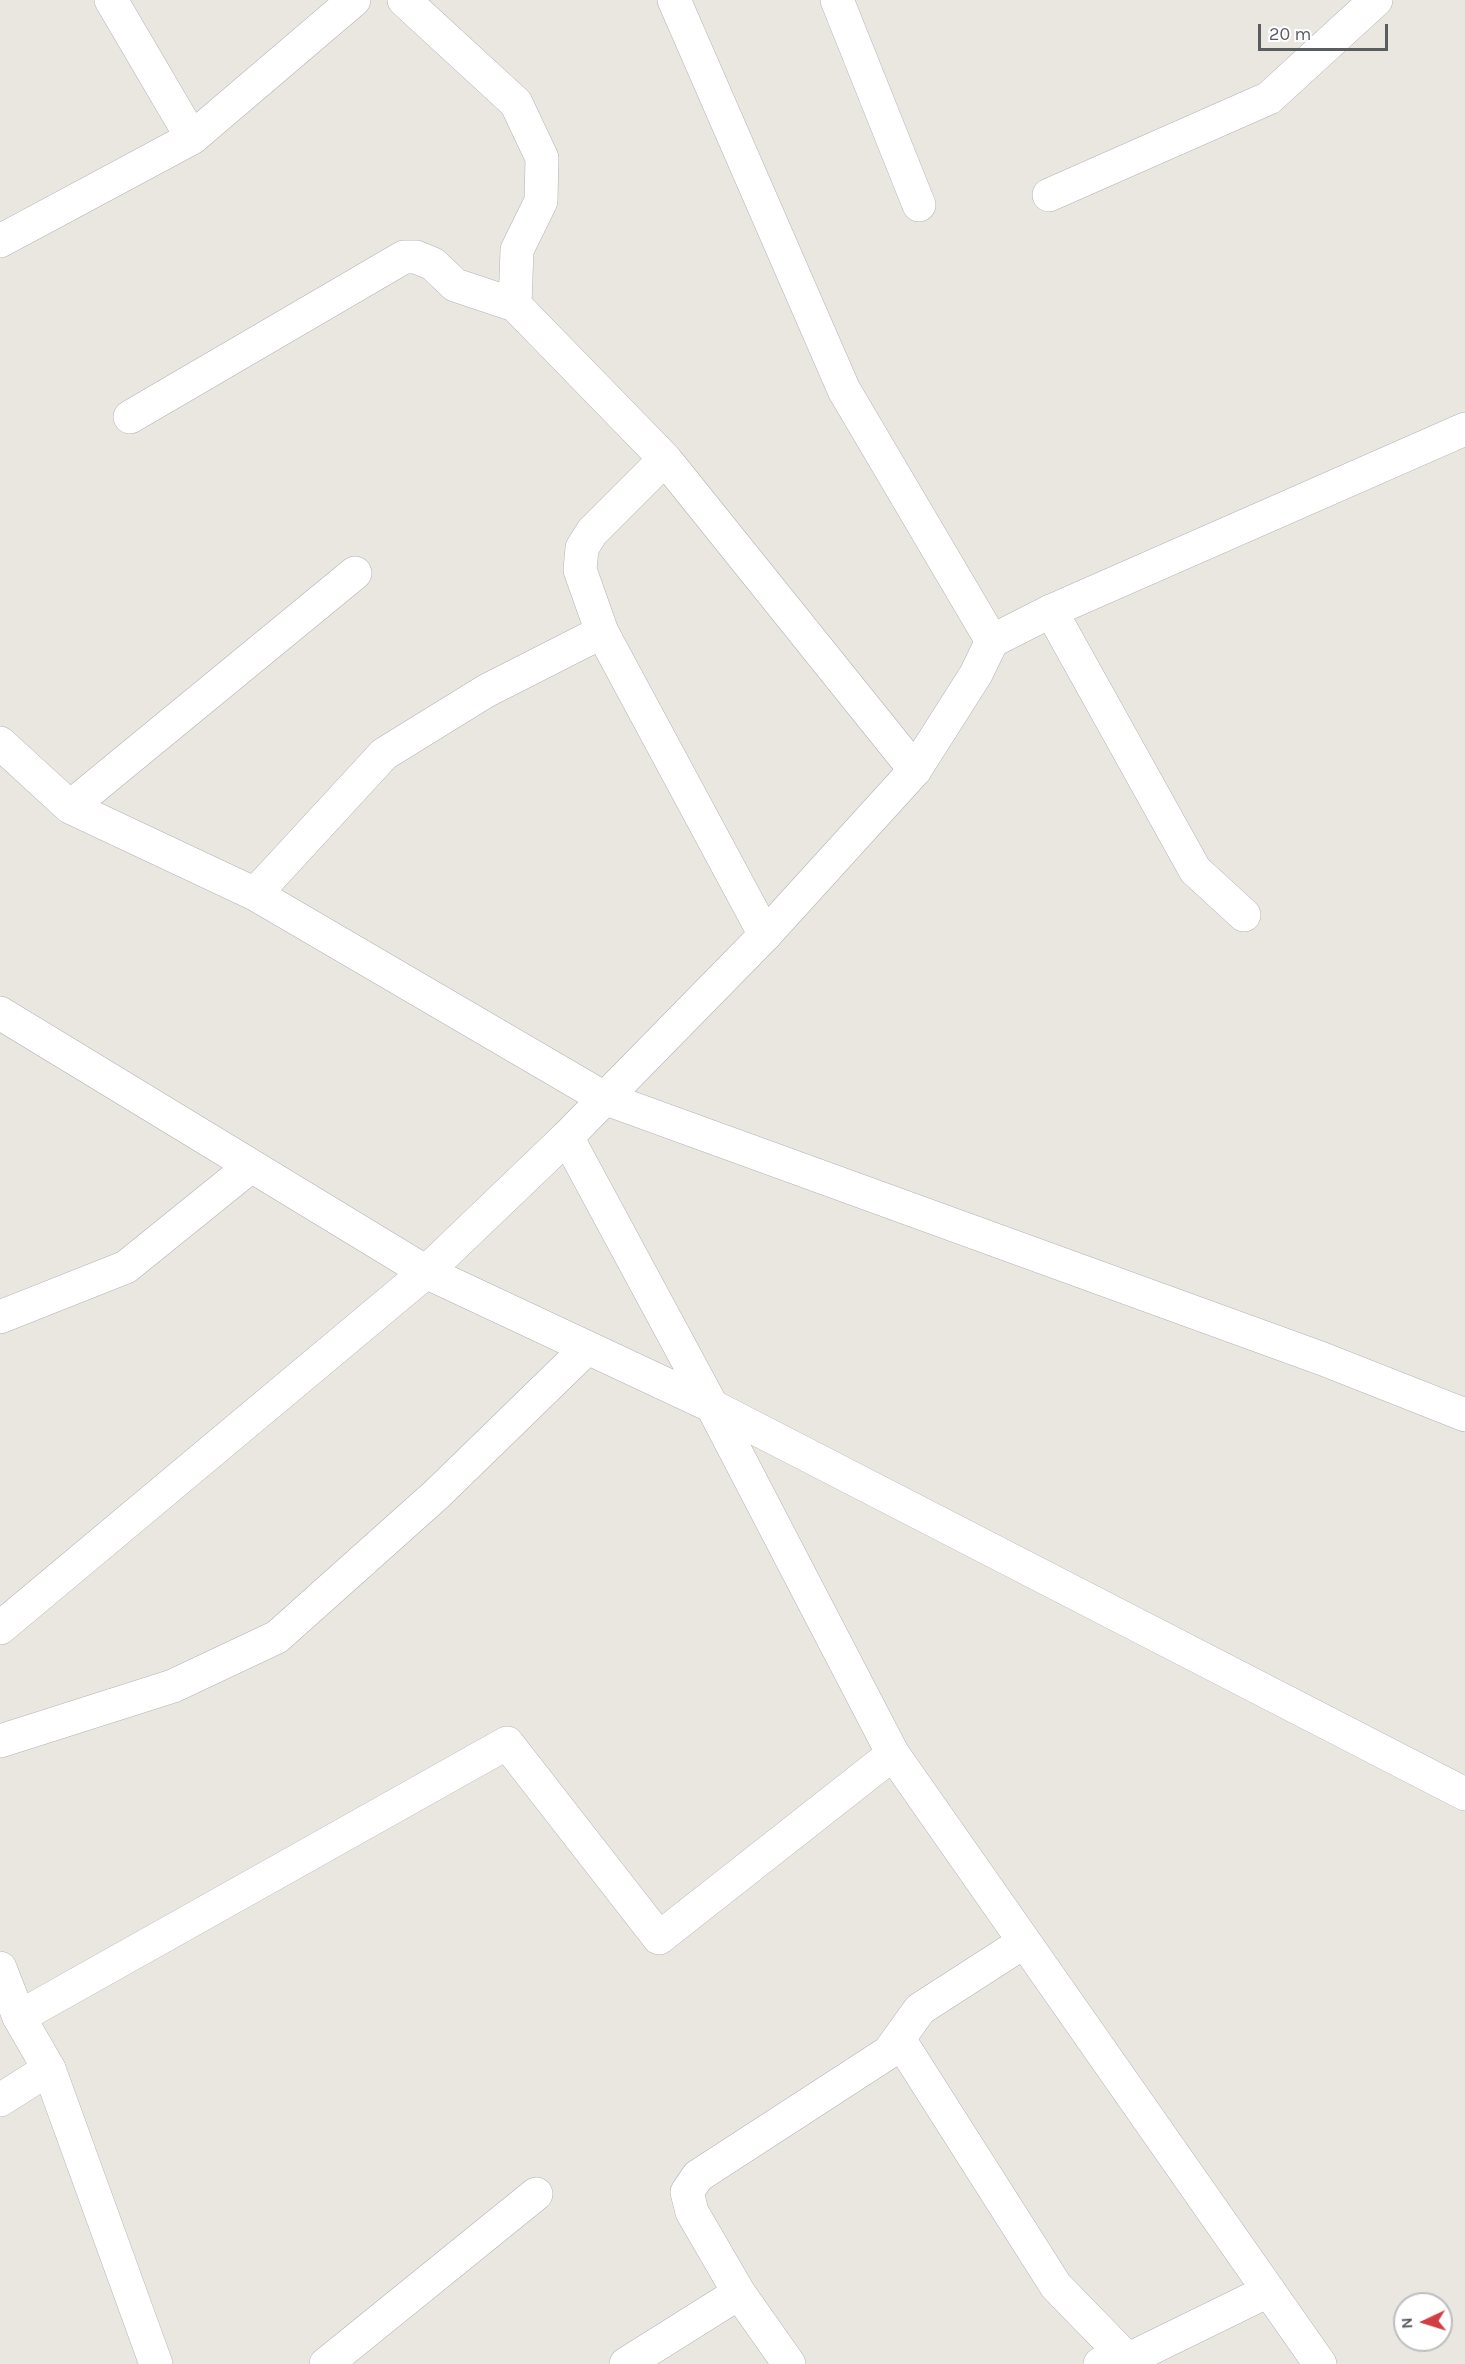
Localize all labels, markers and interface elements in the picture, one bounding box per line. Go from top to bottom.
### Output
scale bar [1261,12,1392,50]
text: 20 m [1269,23,1311,45]
north arrow [1393,2292,1453,2352]
text: N [1397,2317,1416,2330]

